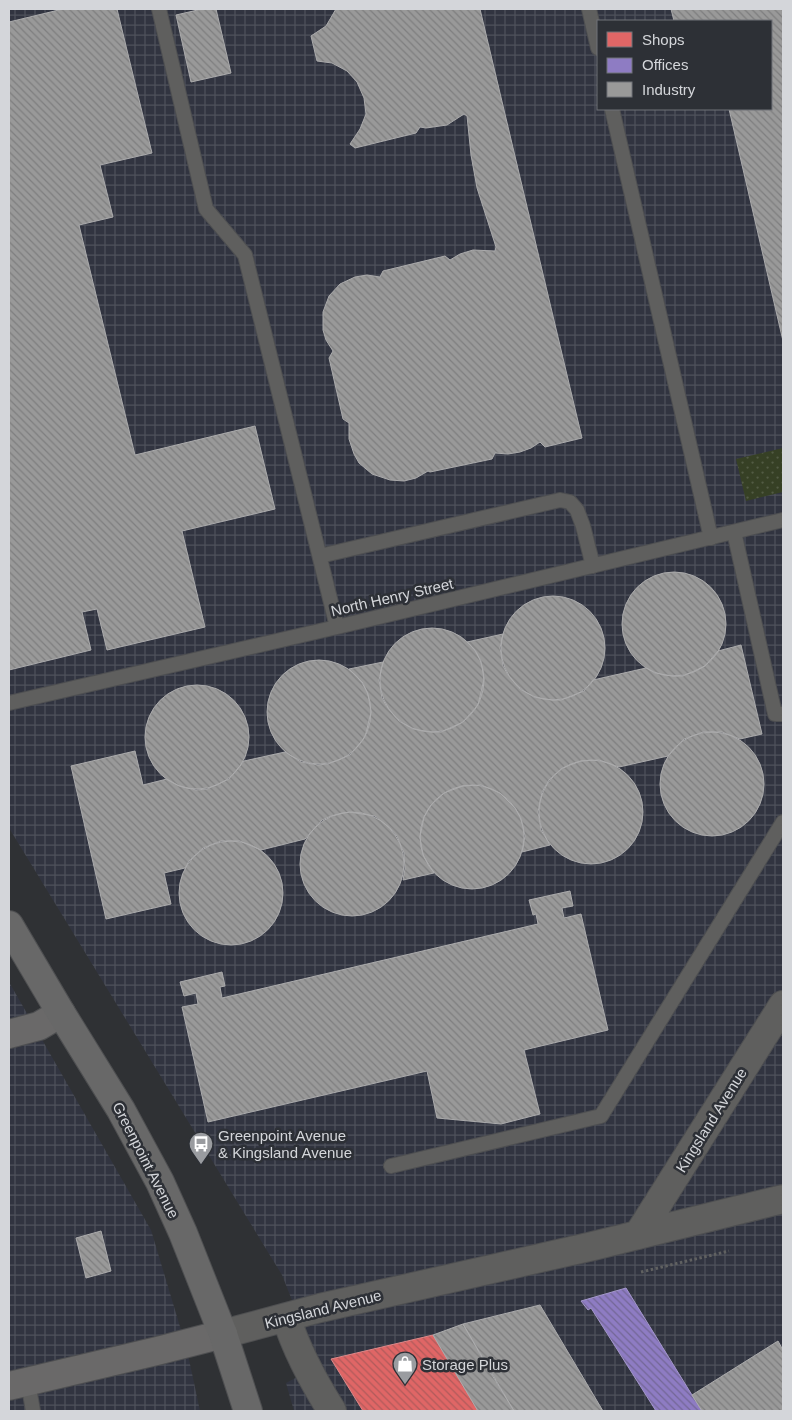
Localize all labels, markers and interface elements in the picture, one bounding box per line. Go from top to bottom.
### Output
legend [597,20,772,110]
text: Shops [642,31,685,48]
text: Offices [642,56,688,73]
text: Industry [642,81,696,98]
street label: North Henry Street [329,574,456,619]
street label: Kingsland Avenue [672,1065,750,1175]
street label: Greenpoint Avenue [109,1099,183,1221]
place label: Greenpoint Avenue & Kingsland Avenue [218,1127,352,1161]
bus stop icon: Greenpoint Avenue & Kingsland Avenue [188,1131,214,1165]
street label: Kingsland Avenue [263,1286,383,1332]
shop icon: Storage Plus [392,1351,418,1385]
place label: Storage Plus [422,1356,508,1373]

